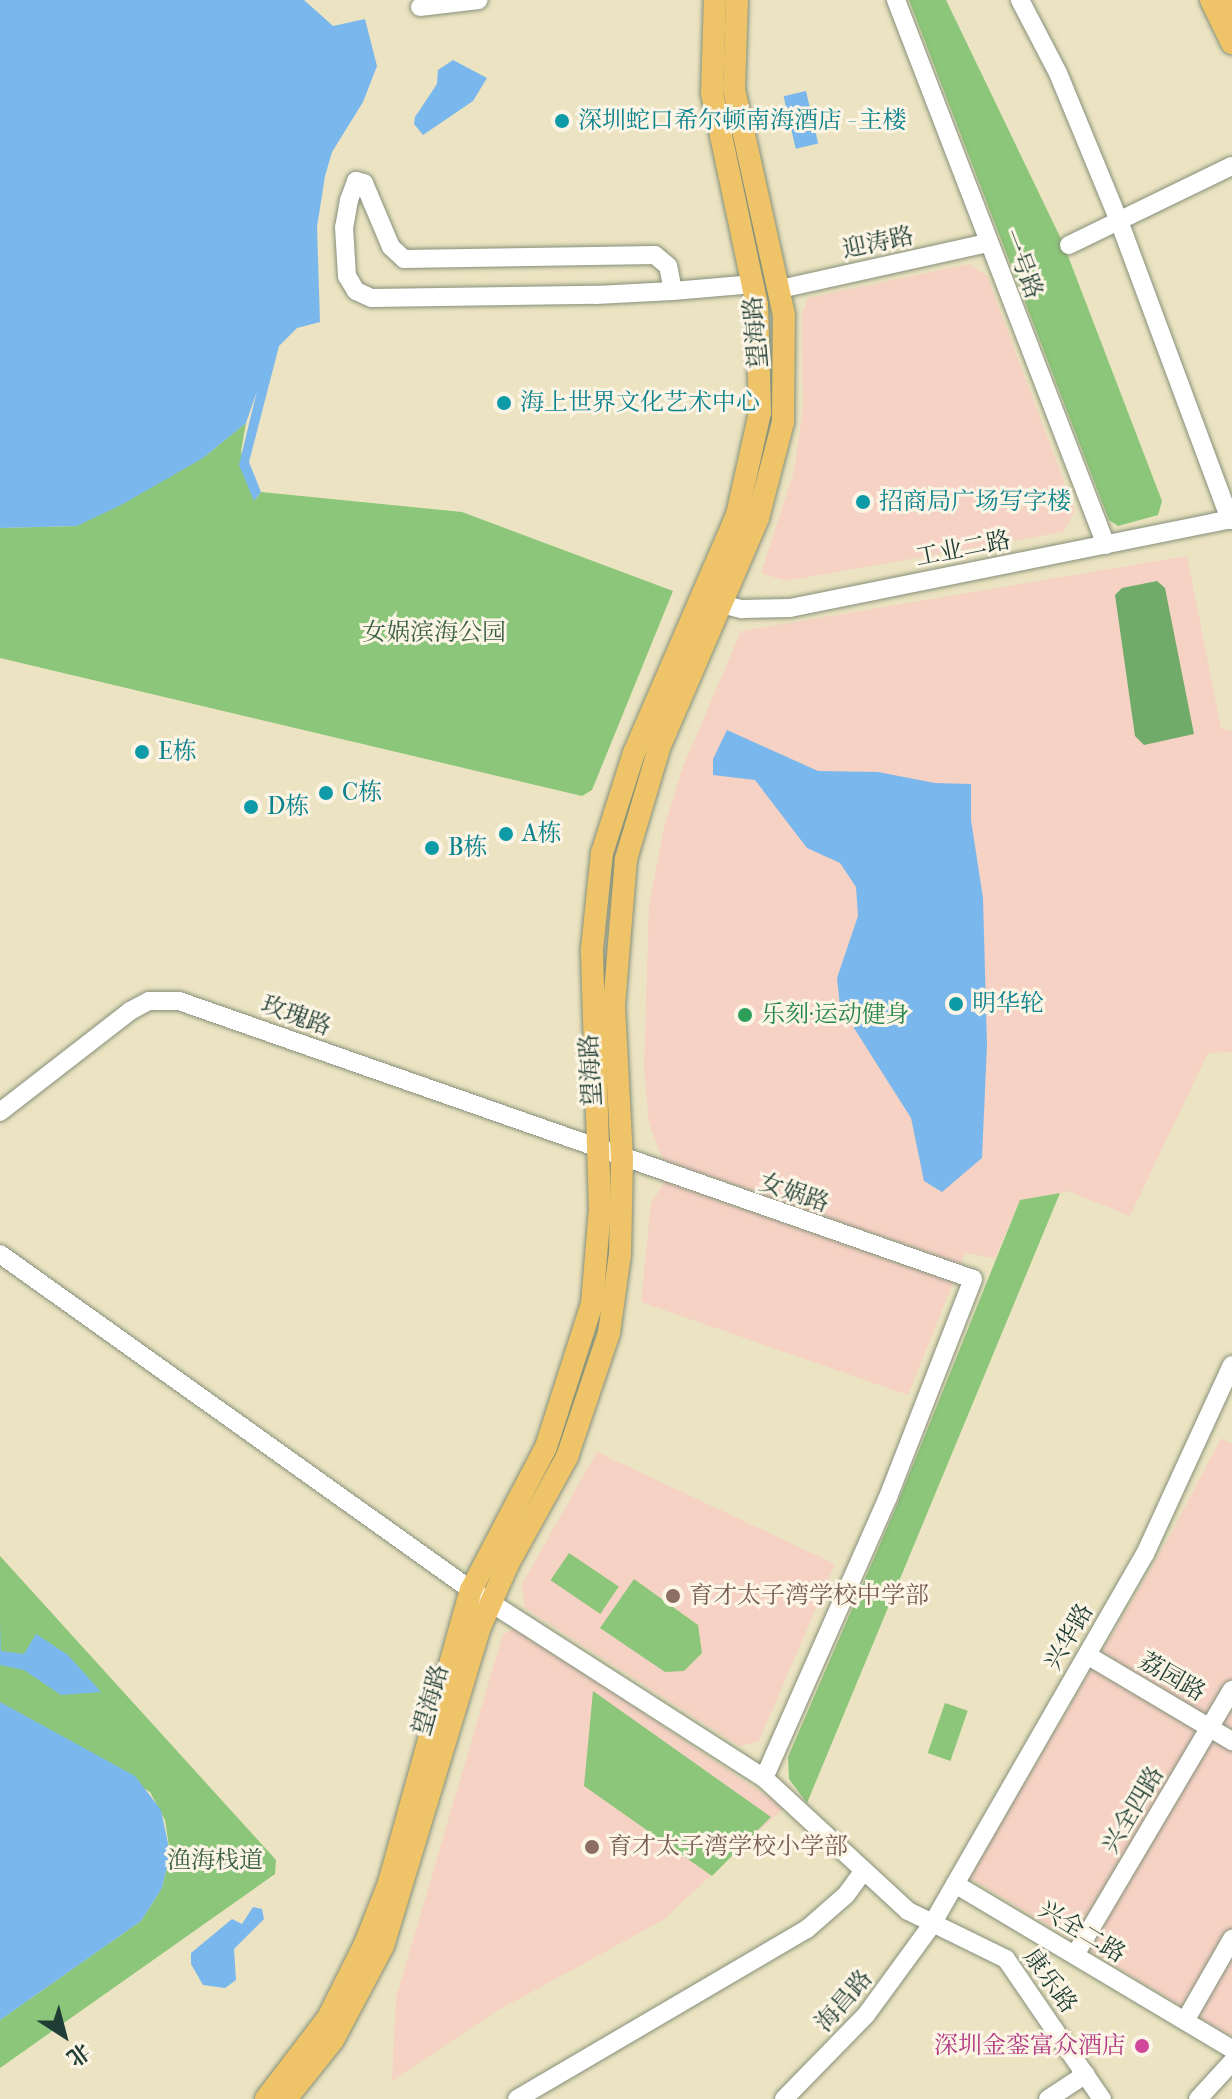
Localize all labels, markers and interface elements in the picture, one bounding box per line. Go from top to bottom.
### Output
place label: 深圳蛇口希尔顿南海酒店 - 主楼 [578,107,907,135]
marker: 深圳蛇口希尔顿南海酒店 - 主楼 [553,112,571,130]
street label: 迎涛路 [840,221,916,265]
street label: 一号路 [996,225,1048,303]
street label: 望海路 [739,295,773,369]
place label: 海上世界文化艺术中心 [520,389,760,417]
marker: 海上世界文化艺术中心 [495,394,513,412]
place label: 招商局广场写字楼 [879,488,1071,516]
marker: 招商局广场写字楼 [854,493,872,511]
street label: 工业二路 [913,526,1013,572]
park label: 女娲滨海公园 [362,619,506,647]
place label: E栋 [158,738,197,766]
marker: E栋 [133,743,151,761]
place label: C栋 [342,779,382,807]
marker: C栋 [317,784,335,802]
place label: D栋 [267,793,309,821]
marker: D栋 [242,798,260,816]
place label: A栋 [522,820,562,848]
marker: A栋 [497,825,515,843]
place label: B栋 [448,834,488,862]
marker: B栋 [423,839,441,857]
street label: 玫瑰路 [257,990,335,1042]
place label: 明华轮 [972,990,1044,1018]
marker: 明华轮 [947,995,965,1013]
place label: 乐刻·运动健身 [761,1001,910,1029]
marker: 乐刻·运动健身 [736,1006,754,1024]
street label: 望海路 [575,1033,607,1107]
street label: 女娲路 [755,1168,833,1218]
place label: 育才太子湾学校中学部 [689,1582,929,1610]
marker: 育才太子湾学校中学部 [664,1587,682,1605]
street label: 兴华路 [1039,1599,1099,1675]
street label: 荔园路 [1134,1647,1210,1707]
street label: 望海路 [407,1661,455,1739]
street label: 兴全四路 [1096,1761,1170,1859]
place label: 育才太子湾学校小学部 [608,1833,848,1861]
marker: 育才太子湾学校小学部 [583,1838,601,1856]
park label: 渔海栈道 [167,1847,263,1875]
street label: 兴全二路 [1033,1895,1131,1969]
street label: 康乐路 [1017,1943,1083,2019]
street label: 海昌路 [810,1964,878,2038]
north arrow [24,1995,104,2075]
place label: 深圳金銮富众酒店 [934,2032,1126,2060]
text: 北 [62,2037,95,2071]
marker: 深圳金銮富众酒店 [1133,2037,1151,2055]

